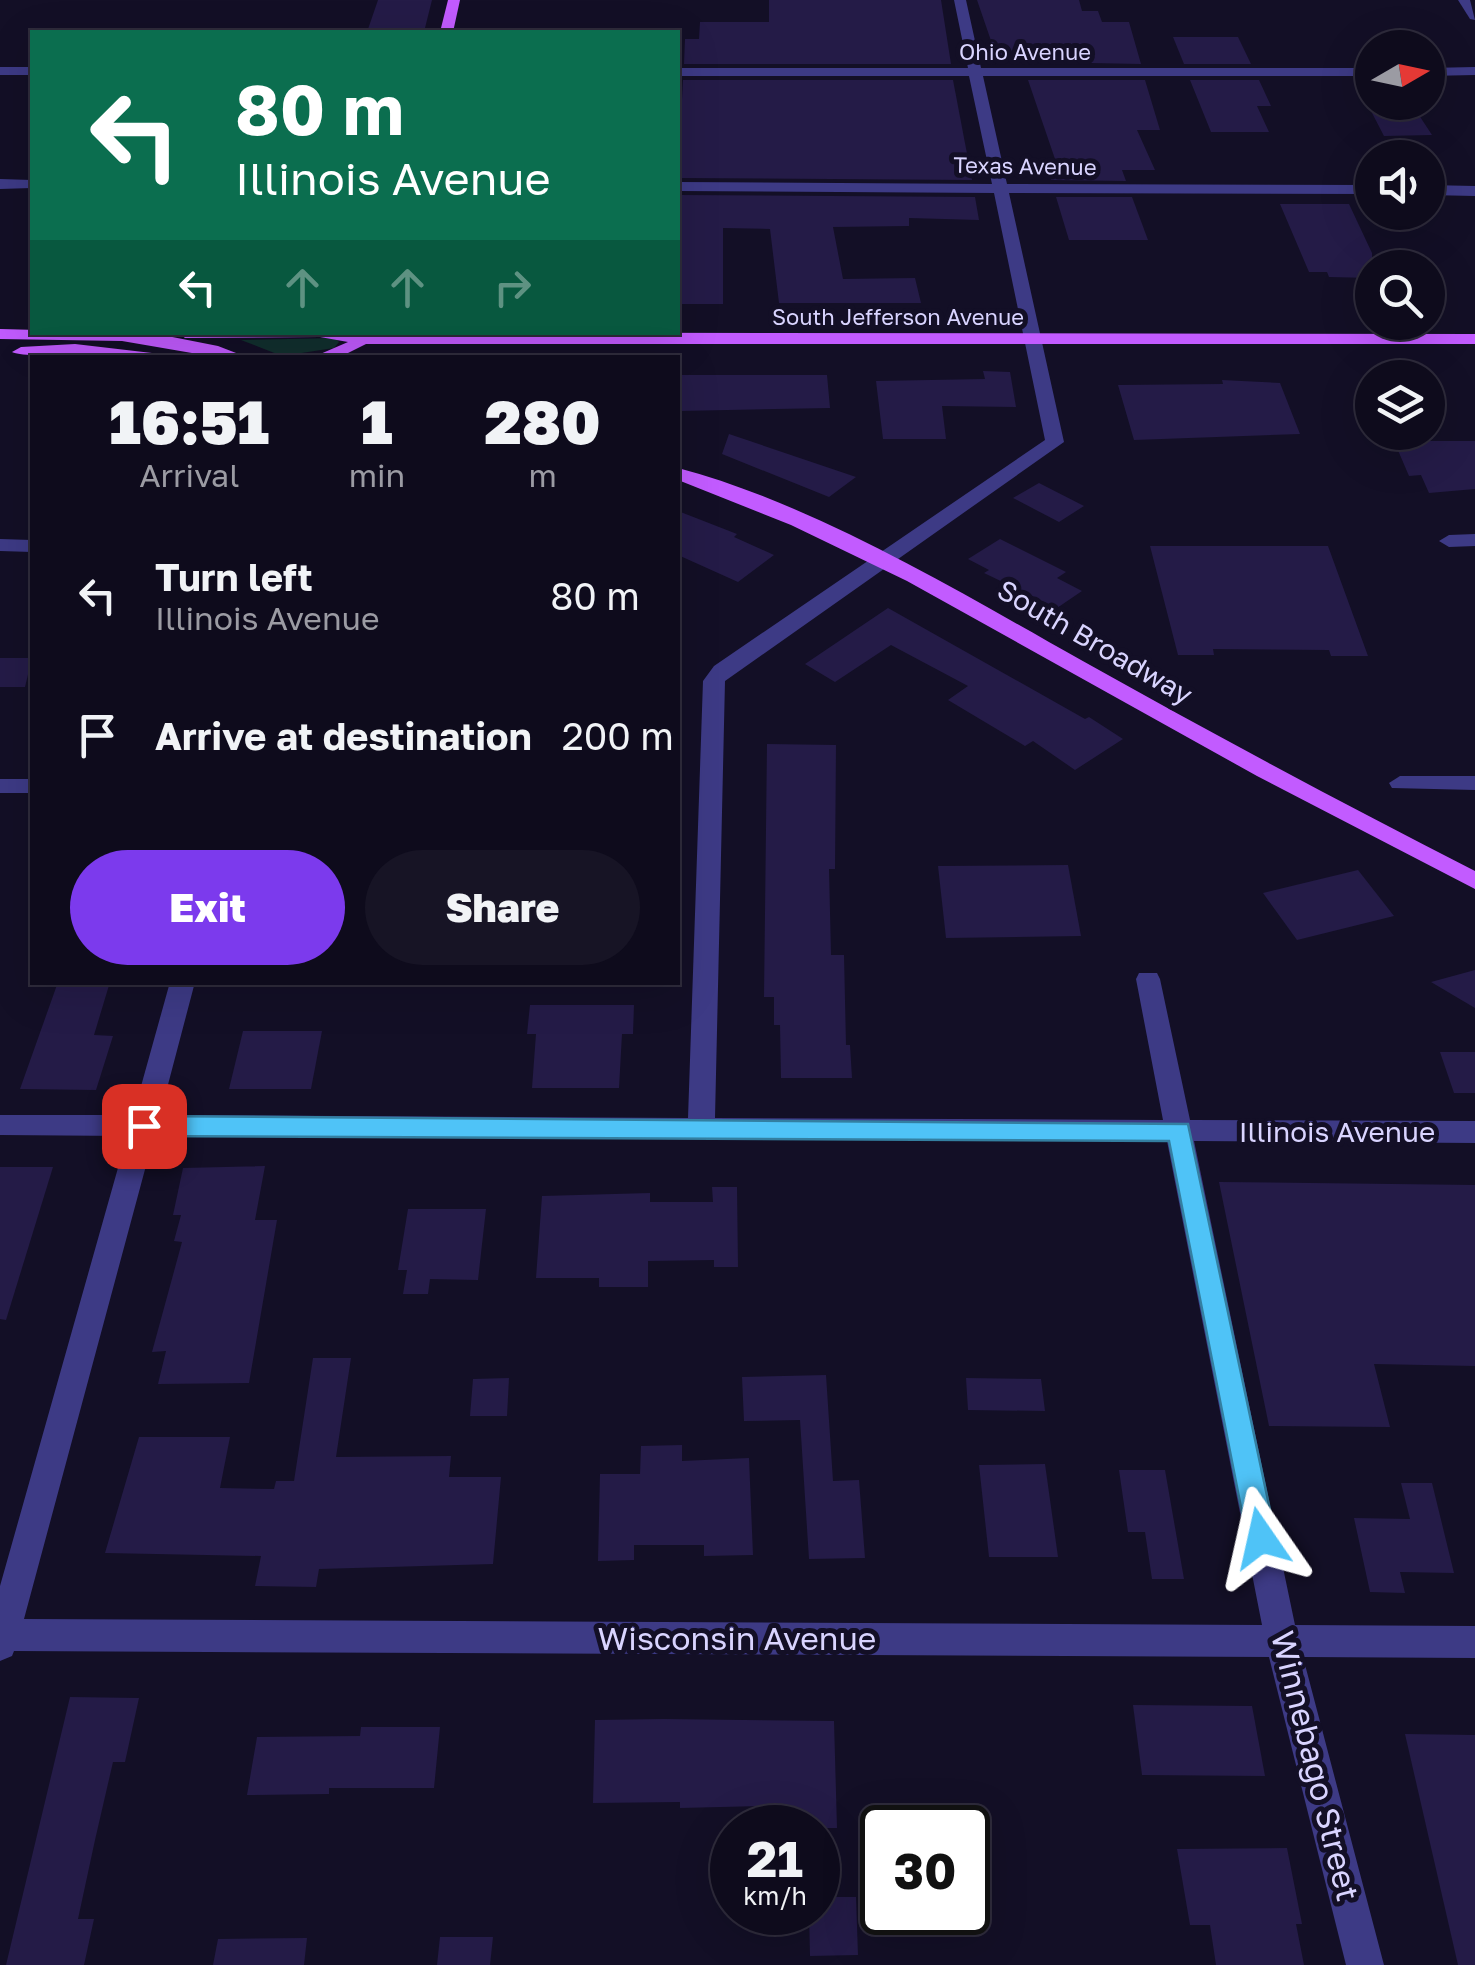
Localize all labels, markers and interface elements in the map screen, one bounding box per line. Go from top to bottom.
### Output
north arrow [1355,30,1445,120]
map controls [1355,30,1445,450]
street label: Ohio Avenue [959,38,1091,65]
text: 80 m [235,66,404,150]
icon: left [70,70,200,200]
button: sound [1355,140,1445,230]
text: Illinois Avenue [235,151,551,205]
street label: Texas Avenue [953,151,1097,180]
button: search [1355,250,1445,340]
icon: left [170,260,225,315]
icon: ahead [275,260,330,315]
icon: ahead [380,260,435,315]
icon: right [485,260,540,315]
street label: South Jefferson Avenue [772,303,1024,330]
button: layers [1355,360,1445,450]
text: 16:51 [109,385,269,457]
text: 1 [361,385,393,457]
text: 280 [485,385,601,457]
text: Arrival [139,456,239,494]
text: min [349,456,405,494]
text: m [528,456,557,494]
text: Turn left [155,554,313,599]
icon: left [70,568,125,623]
street label: South Broadway [992,572,1199,711]
text: 80 m [550,573,640,618]
text: Illinois Avenue [155,599,379,637]
icon: arrive [70,708,125,763]
text: Arrive at destination [155,713,532,758]
text: 200 m [562,713,674,758]
button: Exit [70,850,345,965]
button: Share [365,850,640,965]
pin [102,1084,187,1169]
icon: arrive [117,1099,172,1154]
street label: Illinois Avenue [1239,1115,1435,1148]
position arrow [1209,1486,1313,1590]
street label: Wisconsin Avenue [598,1619,876,1657]
street label: Winnebago Street [1264,1627,1368,1905]
speed limit sign: 30 [860,1805,990,1935]
text: 21 [747,1828,803,1888]
text: km/h [743,1880,807,1911]

